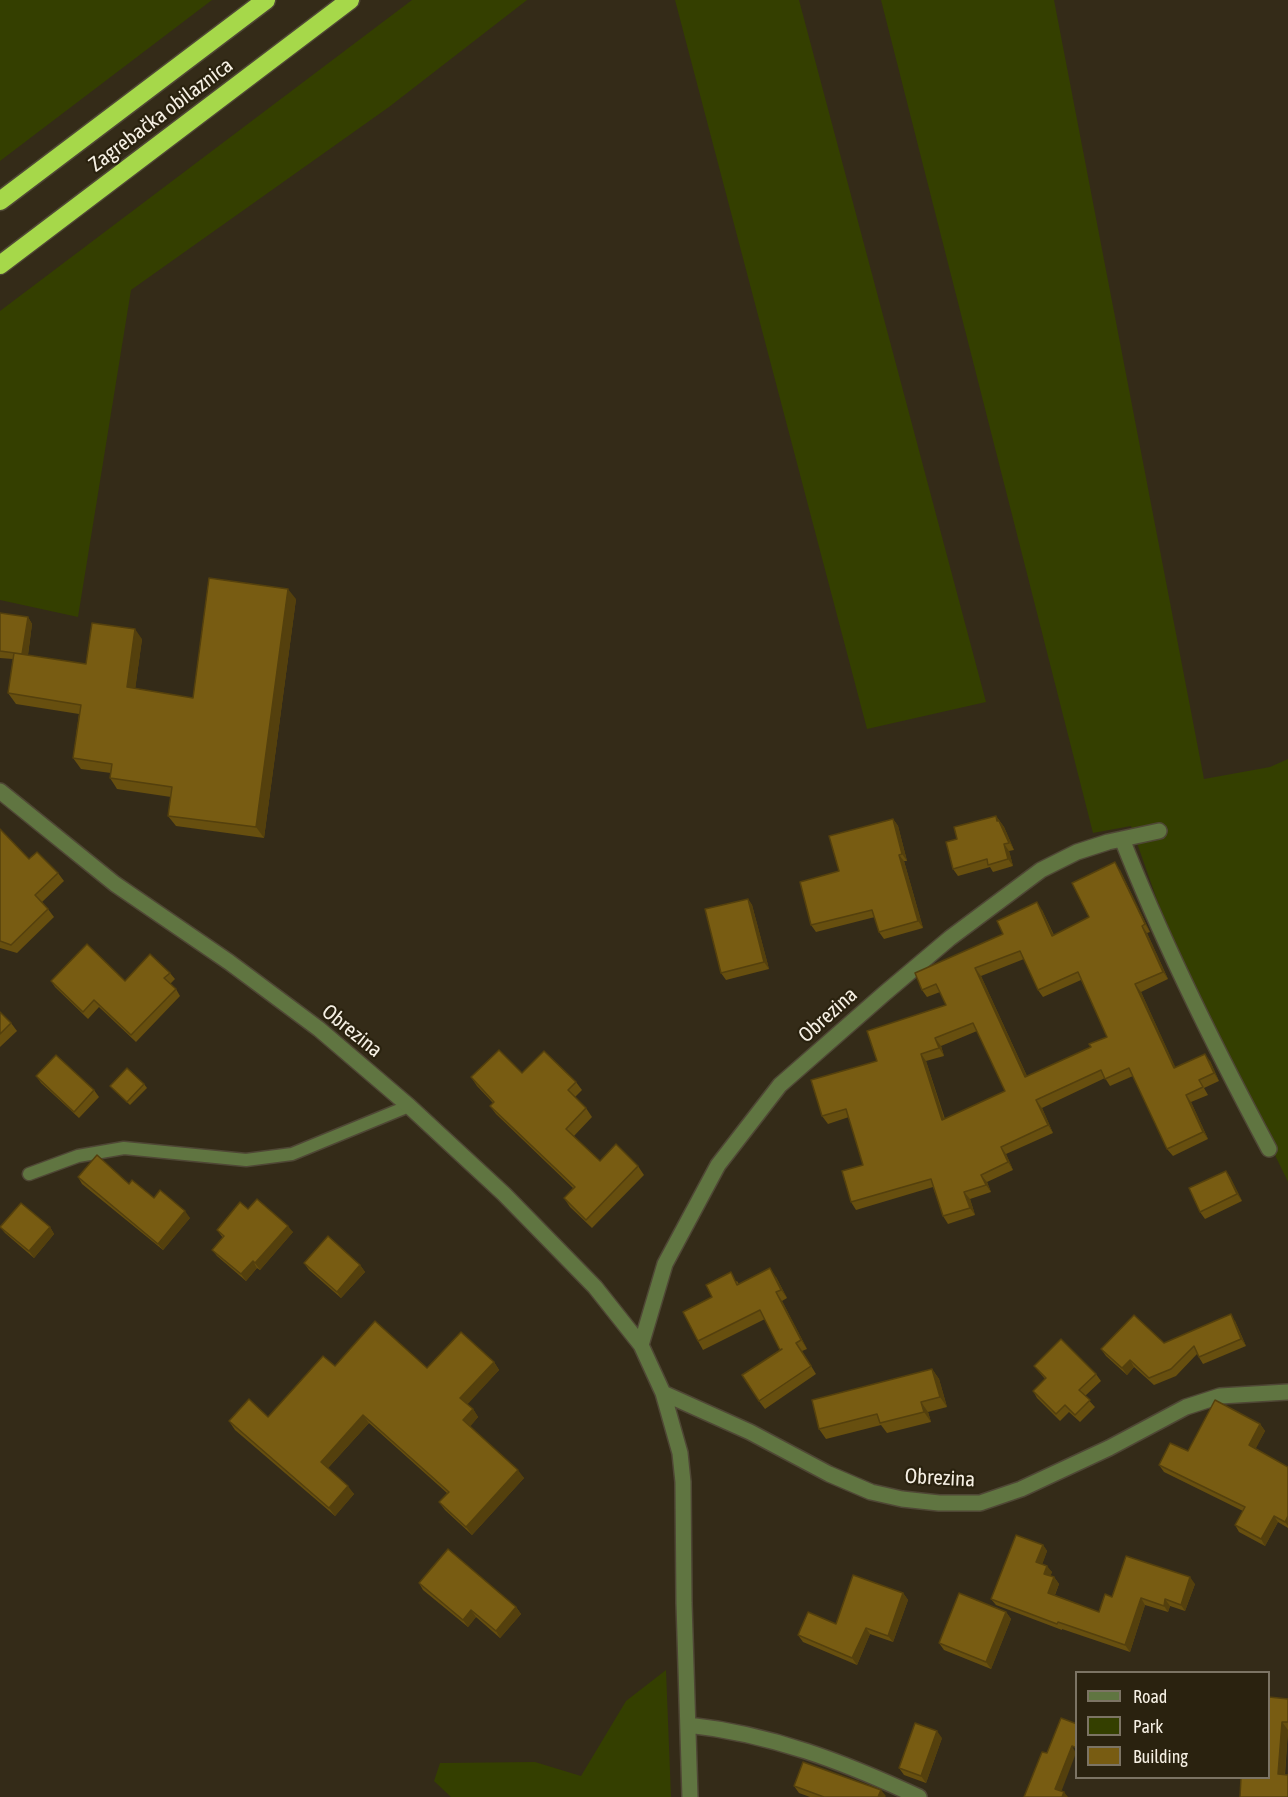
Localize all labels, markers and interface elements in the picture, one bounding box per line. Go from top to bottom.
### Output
street label: Zagrebačka obilaznica [84,53,238,177]
street label: Obrezina [793,982,863,1048]
street label: Obrezina [317,999,387,1063]
street label: Obrezina [904,1464,976,1492]
legend [1075,1671,1270,1779]
text: Road [1133,1686,1167,1707]
text: Park [1133,1716,1163,1737]
text: Building [1133,1746,1188,1767]

